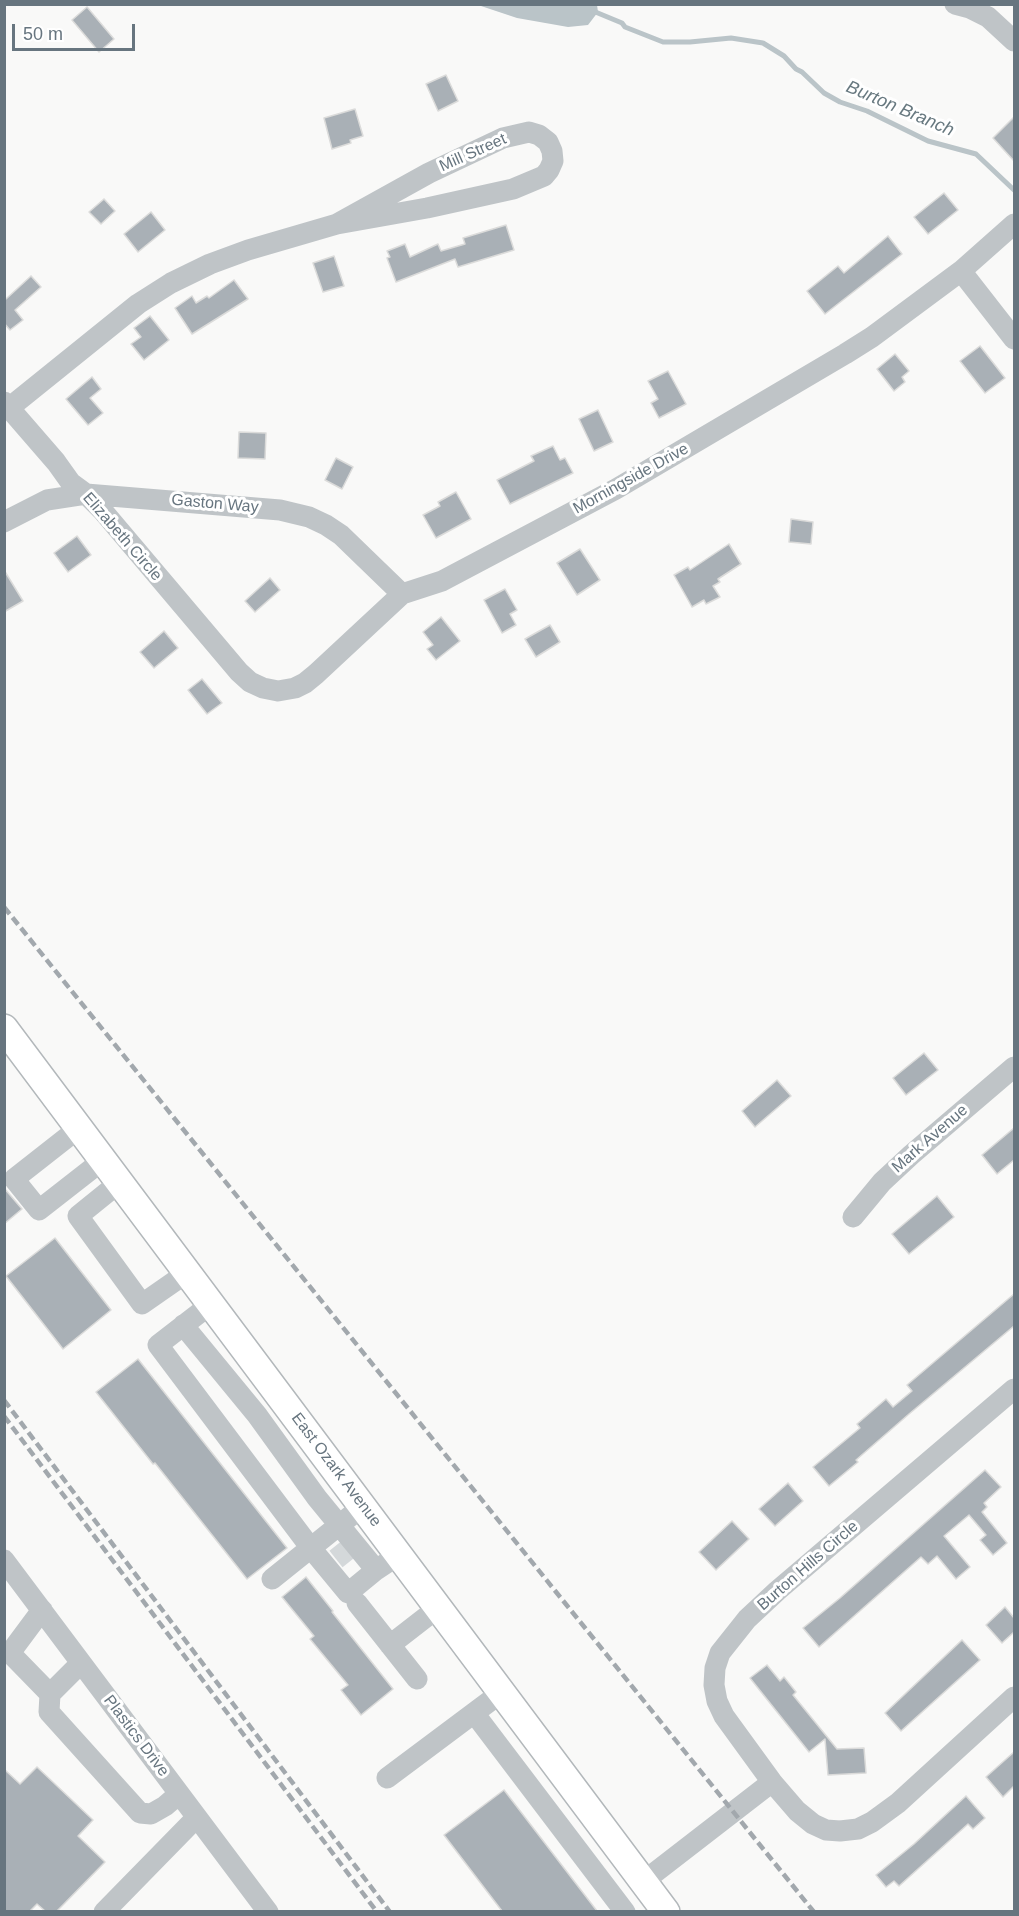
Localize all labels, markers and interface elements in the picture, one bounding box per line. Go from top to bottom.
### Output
scale bar [15,12,138,50]
text: 50 m [23,24,63,44]
water label: Burton Branch [843,77,957,141]
street label: Mill Street [437,130,509,176]
street label: Morningside Drive [570,439,692,519]
street label: Elizabeth Circle [78,489,166,585]
street label: Gaston Way [171,491,259,517]
street label: Mark Avenue [888,1101,972,1177]
street label: East Ozark Avenue [287,1409,385,1531]
street label: Burton Hills Circle [754,1517,862,1615]
street label: Plastics Drive [99,1692,173,1780]

